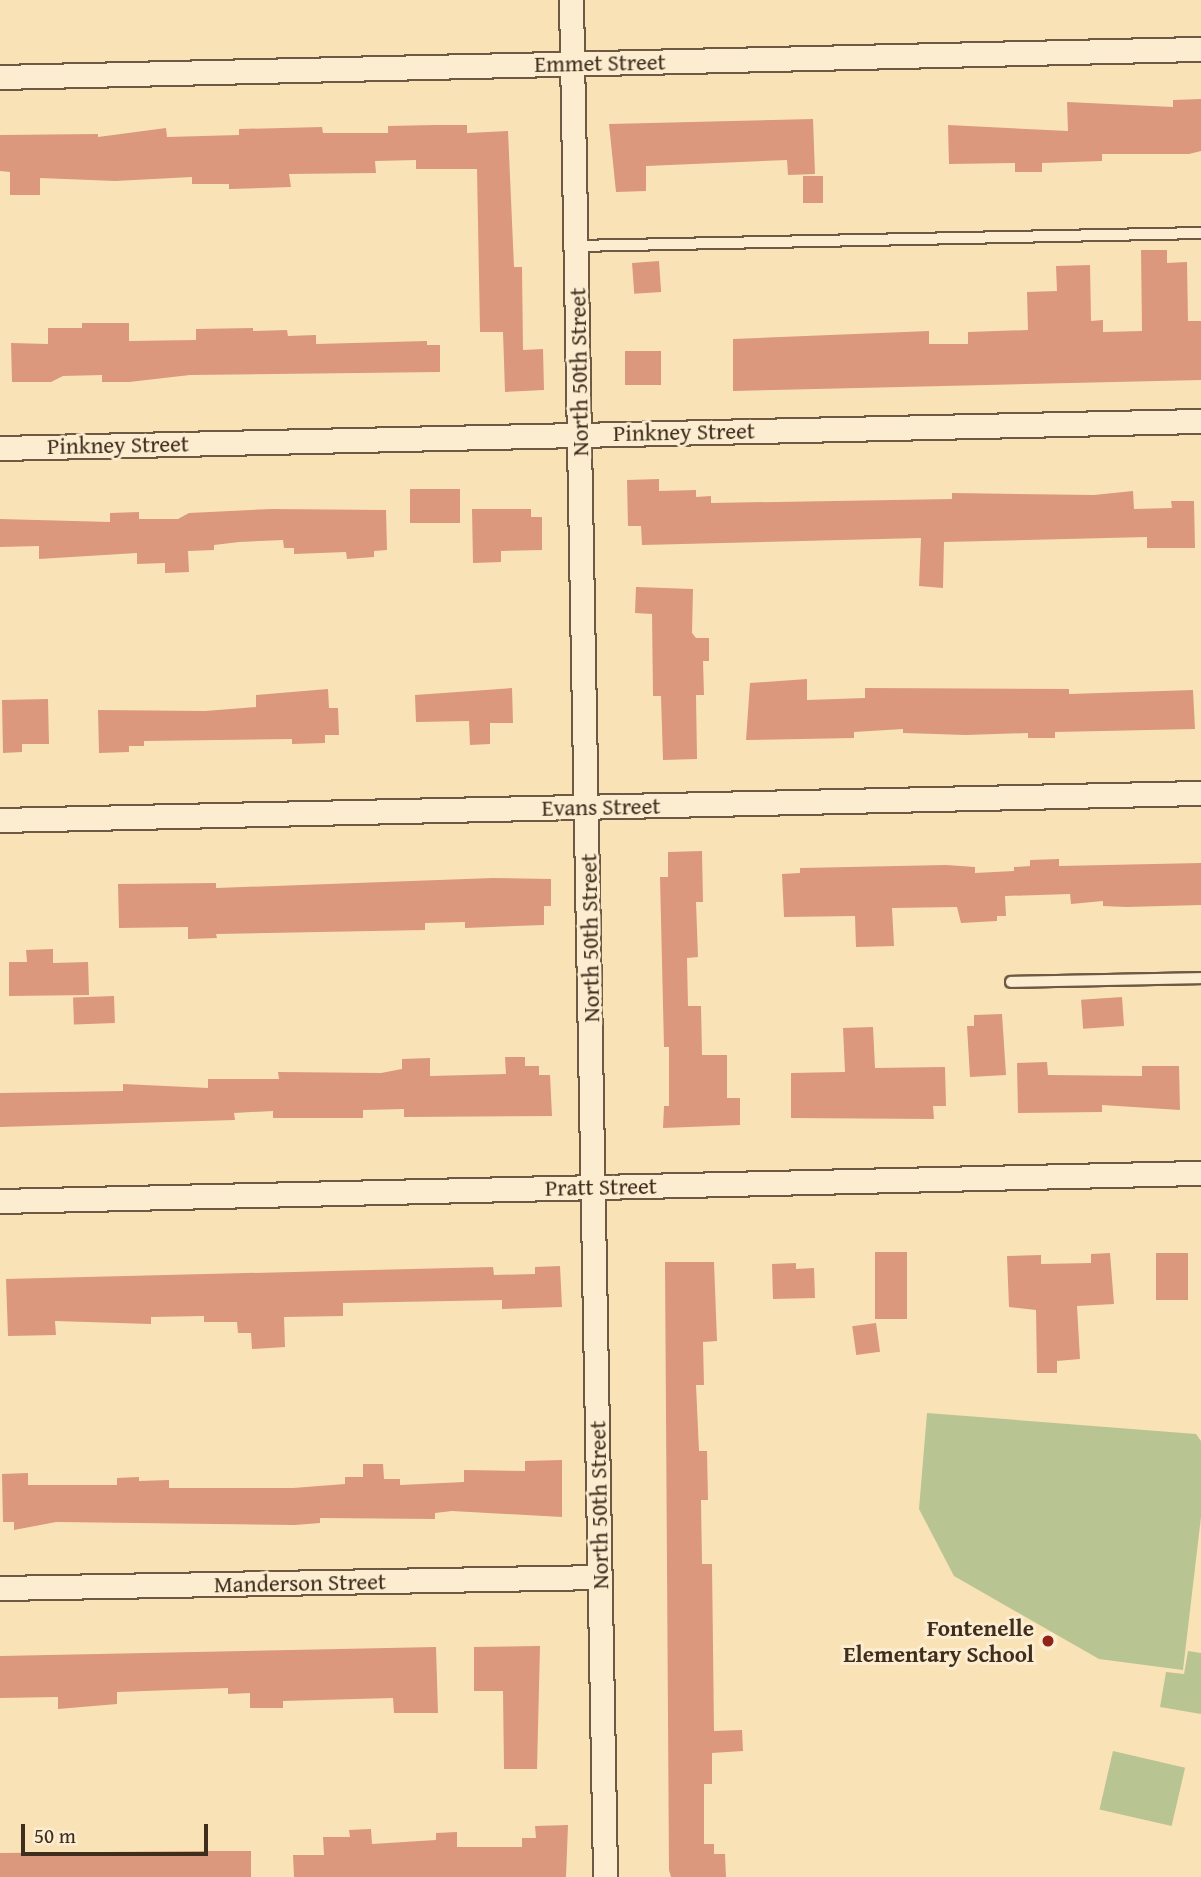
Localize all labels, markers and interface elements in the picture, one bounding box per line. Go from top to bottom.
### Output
street label: Emmet Street [534,48,666,78]
street label: North 50th Street [564,287,594,457]
street label: Pinkney Street [613,417,755,447]
street label: Pinkney Street [47,430,189,460]
street label: Evans Street [541,792,661,822]
street label: North 50th Street [575,853,605,1023]
street label: Pratt Street [545,1172,657,1202]
street label: North 50th Street [584,1420,614,1590]
street label: Manderson Street [214,1568,386,1598]
place label: Fontenelle Elementary School [843,1614,1034,1668]
marker: Fontenelle Elementary School [1040,1633,1056,1649]
scale bar [24,1811,212,1855]
text: 50 m [34,1820,76,1851]

